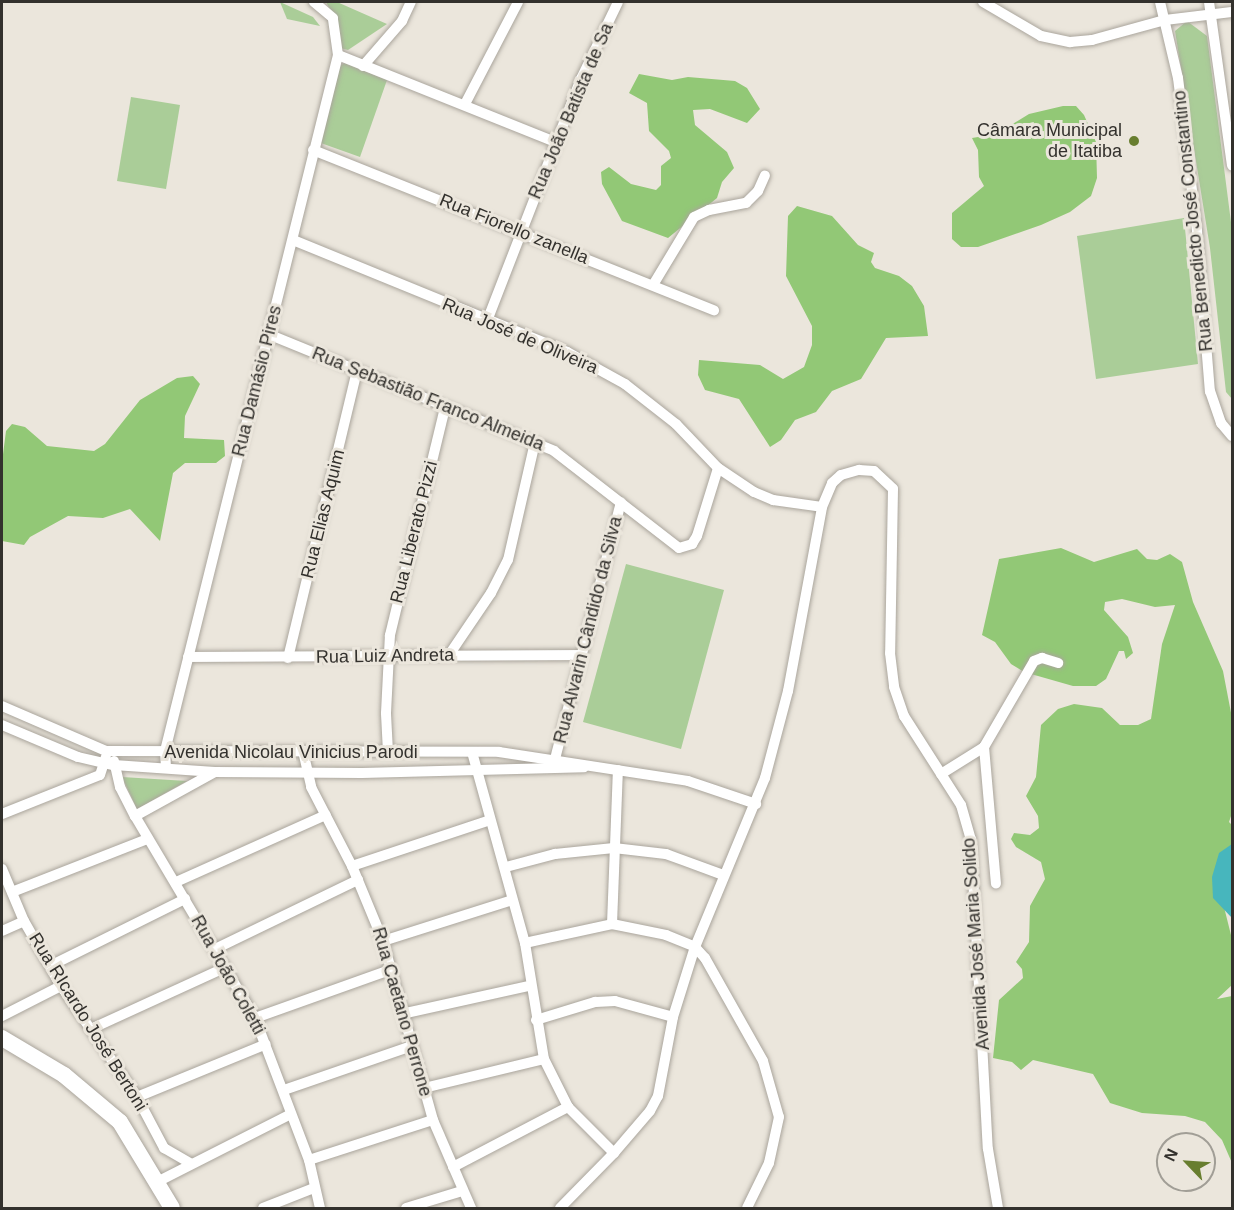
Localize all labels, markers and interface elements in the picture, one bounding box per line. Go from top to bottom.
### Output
street label: Rua João Batista de Sa [524,20,618,202]
street label: Rua Benedicto José Constantino [1169,90,1217,352]
place label: Câmara Municipal de Itatiba [977,120,1122,162]
marker: Câmara Municipal de Itatiba [1127,134,1141,148]
street label: Rua Fiorello zanella [436,189,592,269]
street label: Rua José de Oliveira [439,293,601,379]
street label: Rua Damásio Pires [228,303,286,459]
street label: Rua Sebastião Franco Almeida [308,342,548,456]
street label: Rua Elias Aquim [296,447,350,581]
street label: Rua Liberato Pizzi [386,459,442,605]
street label: Rua Alvarin Cândido da Silva [549,514,627,746]
street label: Rua Luiz Andreta [315,644,455,668]
street label: Avenida Nicolau Vinicius Parodi [164,741,418,763]
street label: Avenida José Maria Solido [958,837,994,1051]
street label: Rua João Coletti [186,912,270,1038]
street label: Rua Caetano Perrone [367,925,437,1099]
street label: Rua RIcardo José Bertoni [24,929,152,1115]
north arrow [1156,1132,1216,1192]
text: N [1161,1146,1181,1164]

